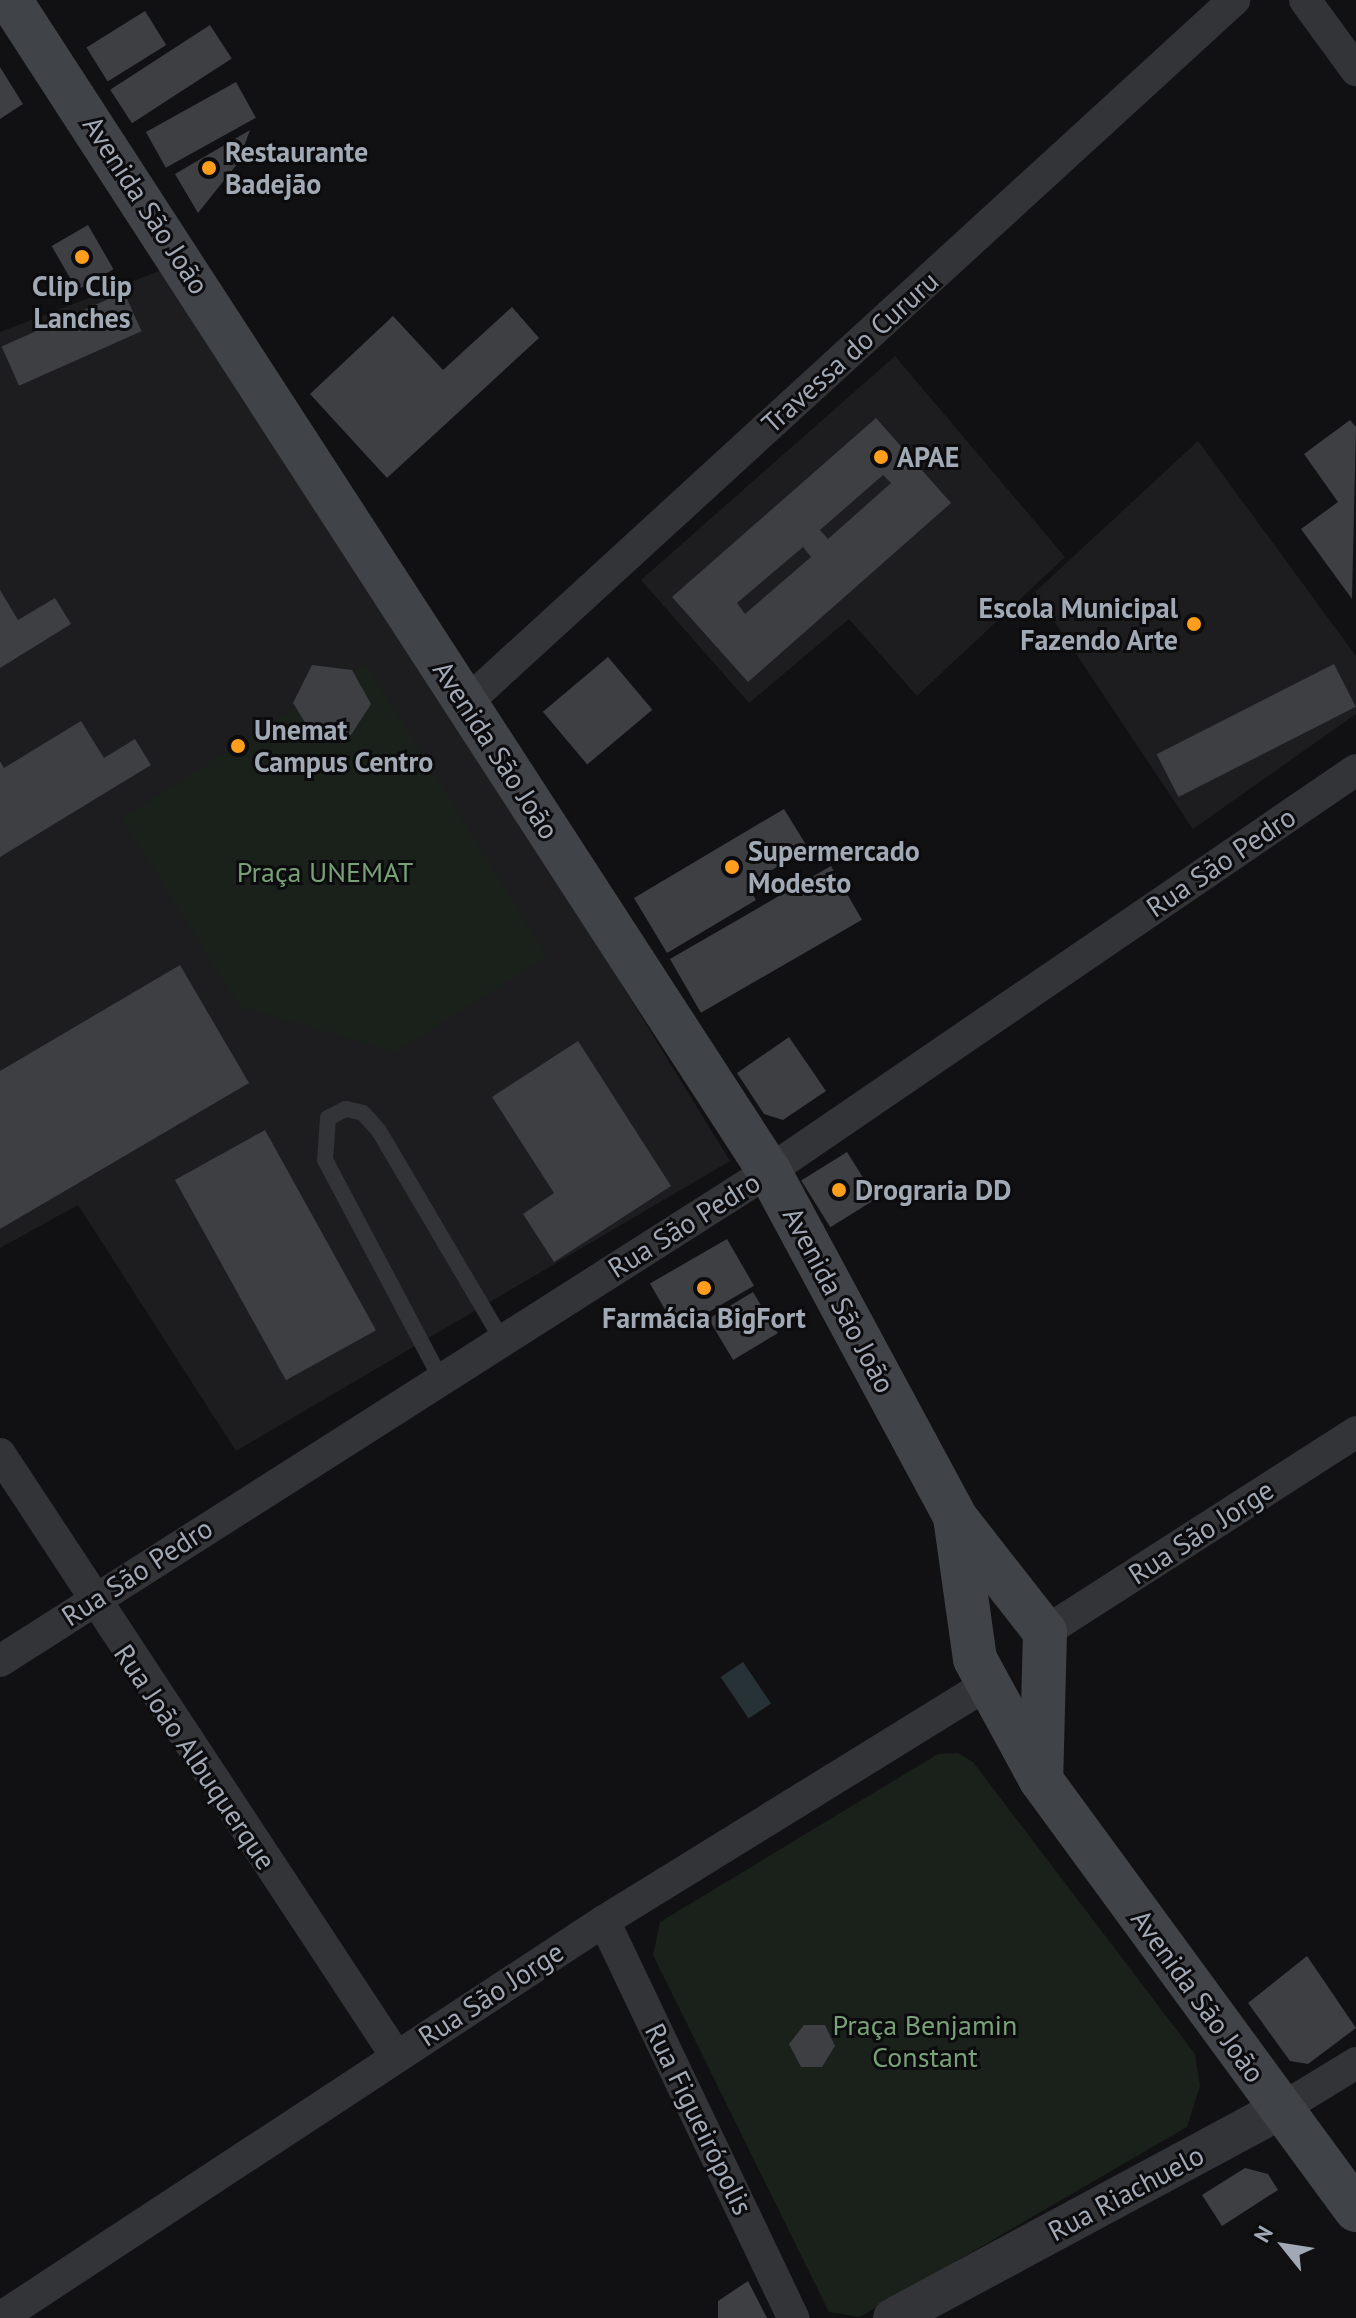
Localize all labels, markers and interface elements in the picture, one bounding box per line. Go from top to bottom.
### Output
street label: Avenida São João [76,110,216,300]
place label: Restaurante Badejão [225,135,368,201]
marker: Restaurante Badejão [200,159,218,177]
marker: Clip Clip Lanches [73,248,91,266]
street label: Travessa do Cururu [755,264,945,440]
place label: Clip Clip Lanches [32,269,132,335]
place label: APAE [897,440,959,474]
marker: APAE [872,448,890,466]
place label: Escola Municipal Fazendo Arte [979,591,1178,657]
marker: Escola Municipal Fazendo Arte [1185,615,1203,633]
street label: Avenida São João [426,655,566,845]
place label: Unemat Campus Centro [254,713,434,779]
marker: Unemat Campus Centro [229,737,247,755]
street label: Rua São Pedro [1140,800,1302,924]
place label: Supermercado Modesto [748,834,920,900]
park label: Praça UNEMAT [237,855,413,889]
marker: Supermercado Modesto [723,858,741,876]
street label: Rua São Pedro [602,1165,766,1285]
place label: Drograria DD [855,1173,1011,1207]
marker: Drograria DD [830,1181,848,1199]
street label: Avenida São João [776,1201,902,1399]
marker: Farmácia BigFort [695,1279,713,1297]
place label: Farmácia BigFort [602,1301,806,1335]
street label: Rua São Jorge [1122,1473,1280,1591]
street label: Rua São Pedro [55,1511,219,1633]
street label: Rua João Albuquerque [107,1638,283,1876]
street label: Avenida São João [1124,1903,1272,2089]
street label: Rua São Jorge [412,1935,570,2053]
park label: Praça Benjamin Constant [833,2008,1017,2074]
street label: Rua Figueirópolis [638,2018,760,2220]
street label: Rua Riachuelo [1042,2138,1210,2248]
north arrow [1244,2206,1324,2286]
text: N [1247,2221,1279,2247]

